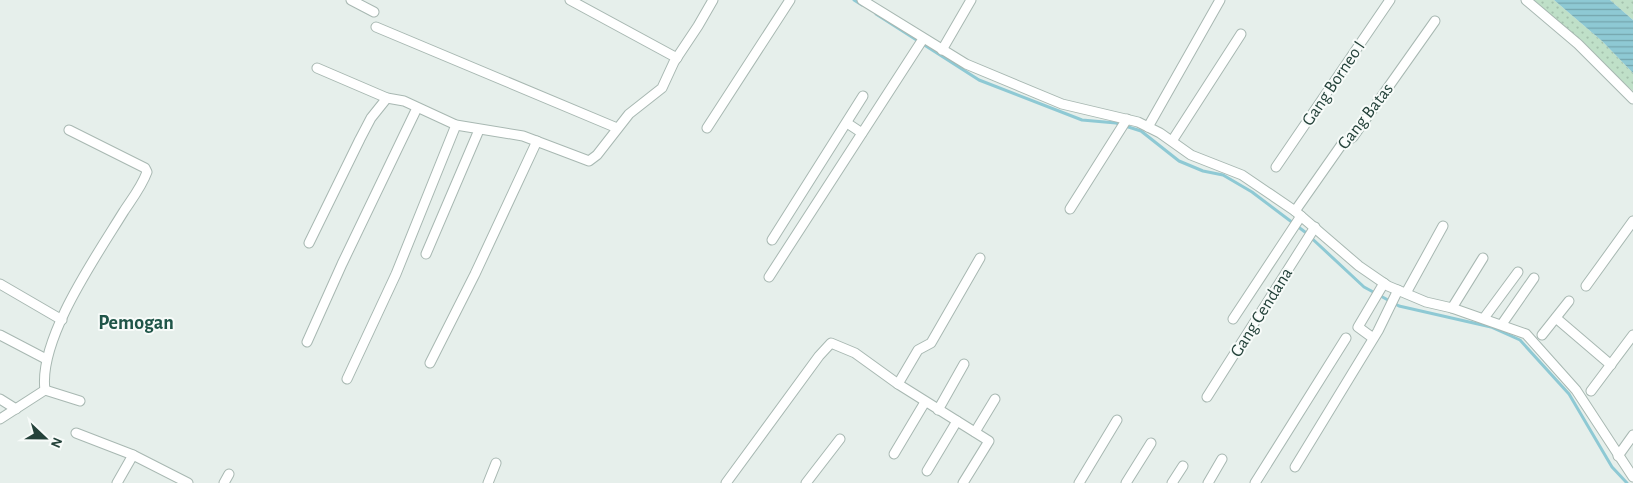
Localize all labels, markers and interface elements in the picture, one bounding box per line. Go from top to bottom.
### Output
street label: Gang Borneo I [1299,38,1369,129]
street label: Gang Batas [1335,80,1397,153]
street label: Gang Cendana [1227,265,1296,360]
district label: Pemogan [98,313,174,333]
north arrow [20,413,70,463]
text: N [48,435,64,450]

